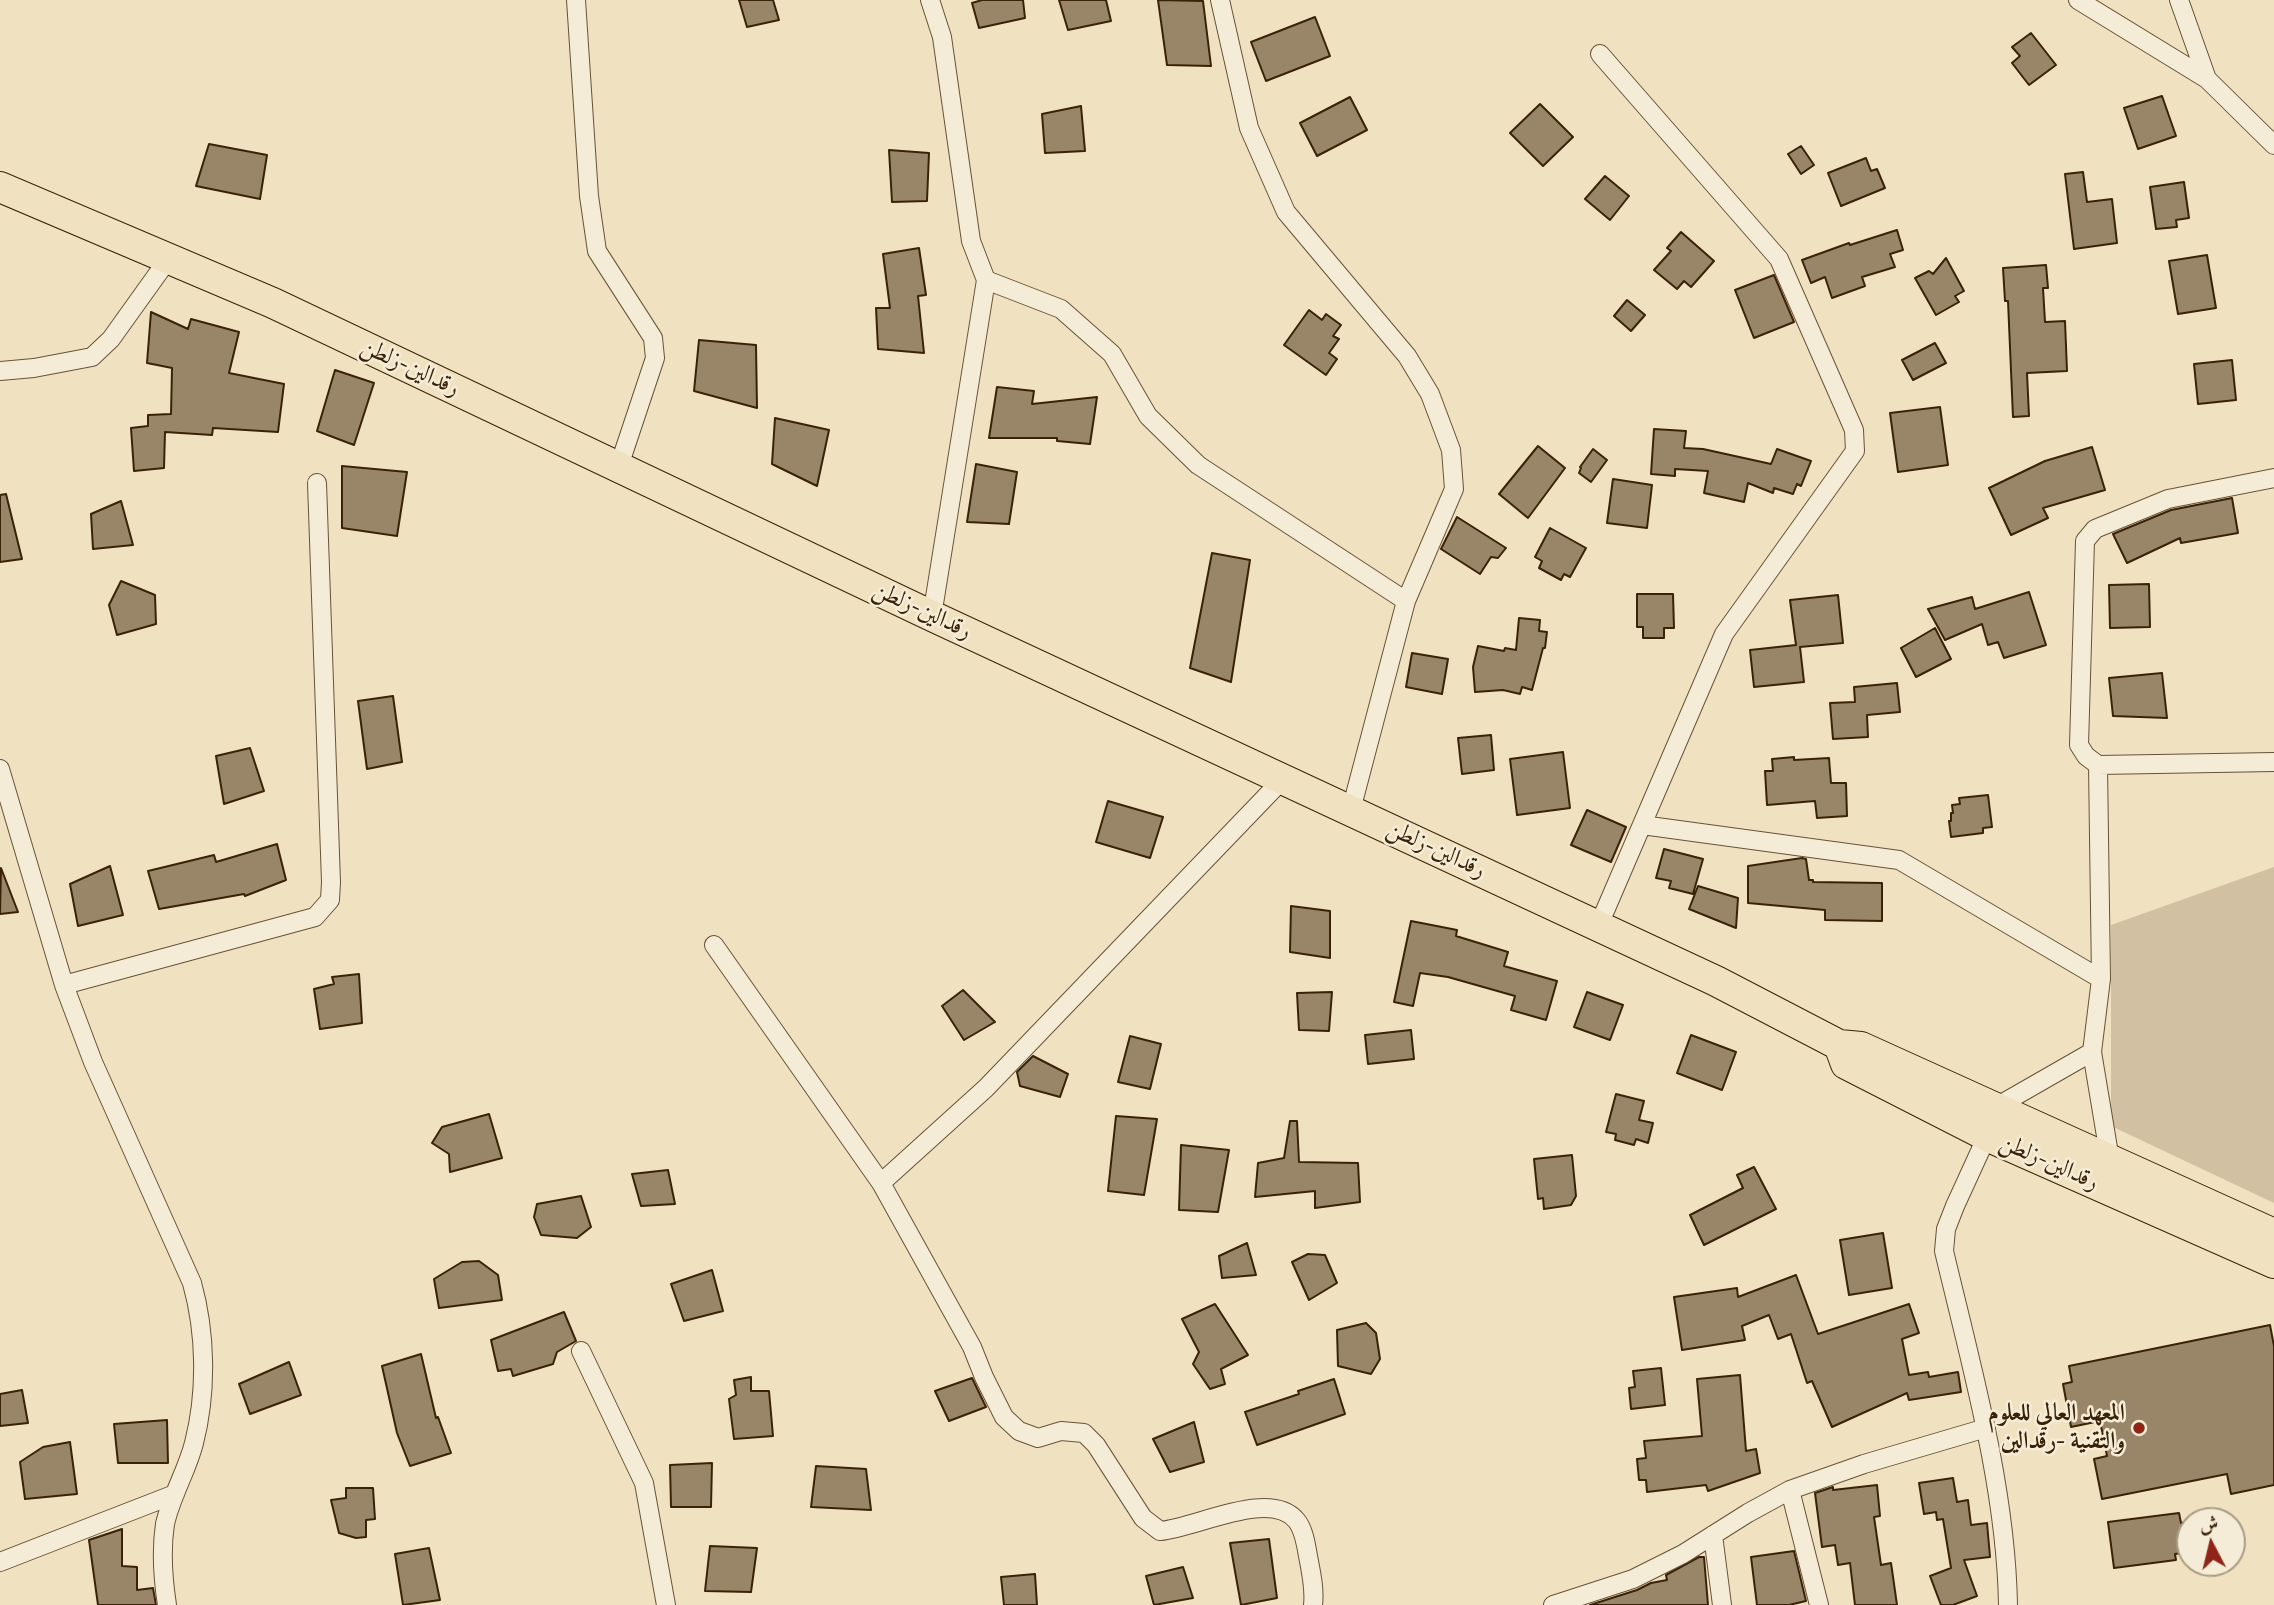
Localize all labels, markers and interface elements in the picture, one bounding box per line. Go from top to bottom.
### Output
street label: رقدالين-زلطن [356,333,464,403]
street label: رقدالين-زلطن [868,576,976,646]
street label: رقدالين-زلطن [1382,815,1490,885]
street label: رقدالين-زلطن [1995,1128,2103,1198]
place label: المعهد العالي للعلوم والتقنية -رقدالين [1988,1400,2125,1456]
marker: المعهد العالي للعلوم والتقنية -رقدالين [2131,1420,2147,1436]
north arrow [2176,1507,2246,1577]
text: ش [2198,1508,2220,1538]

